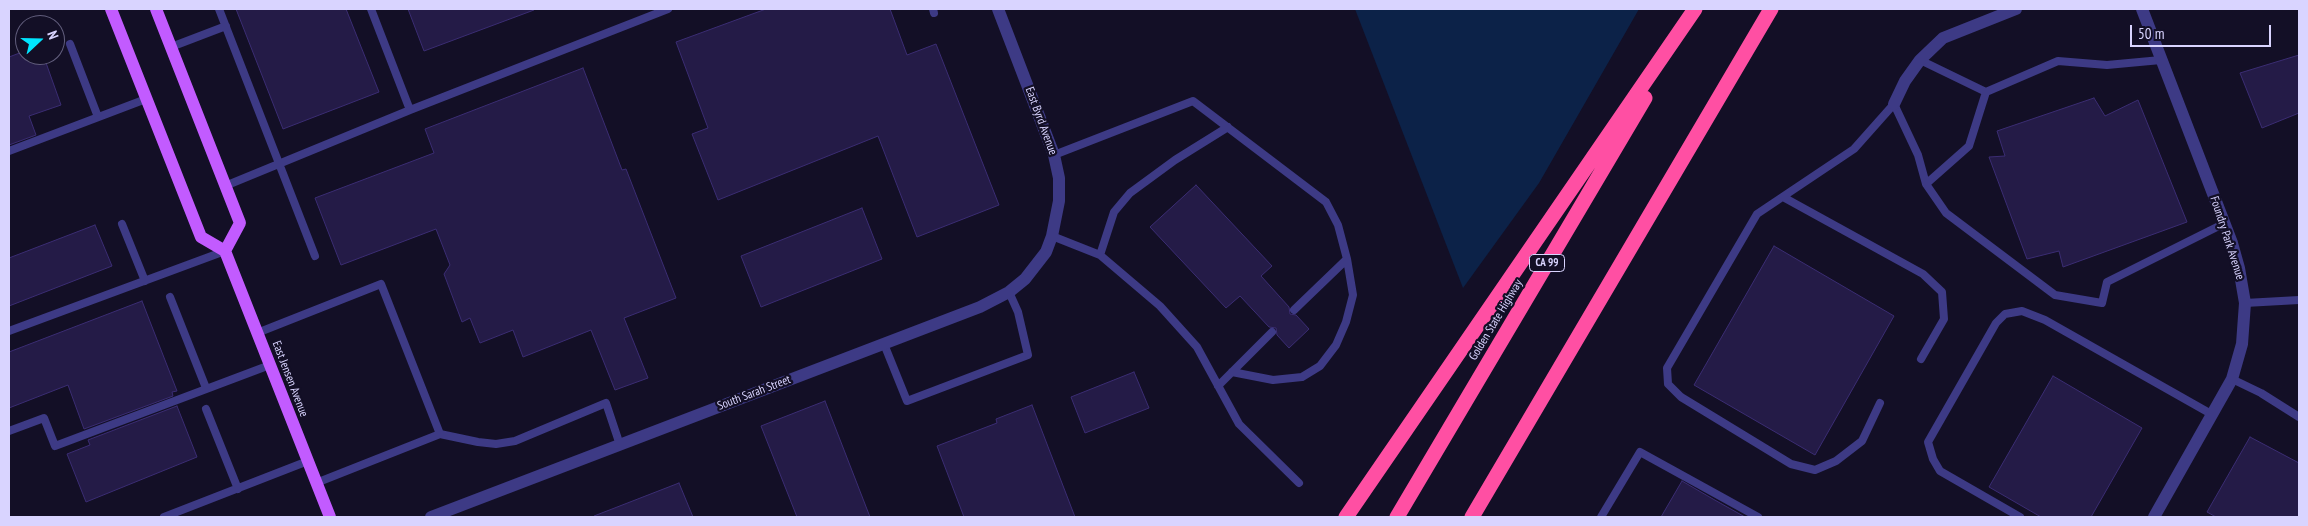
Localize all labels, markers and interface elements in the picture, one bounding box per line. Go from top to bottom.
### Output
north arrow [15,15,65,65]
scale bar [2133,15,2274,47]
text: 50 m [2138,24,2164,43]
text: N [43,28,63,42]
street label: East Byrd Avenue [1022,85,1060,157]
street label: Foundry Park Avenue [2207,194,2247,282]
road number: CA 99 [1530,254,1564,272]
street label: Golden State Highway [1466,277,1526,363]
street label: East Jensen Avenue [269,339,311,419]
street label: South Sarah Street [715,372,793,414]

